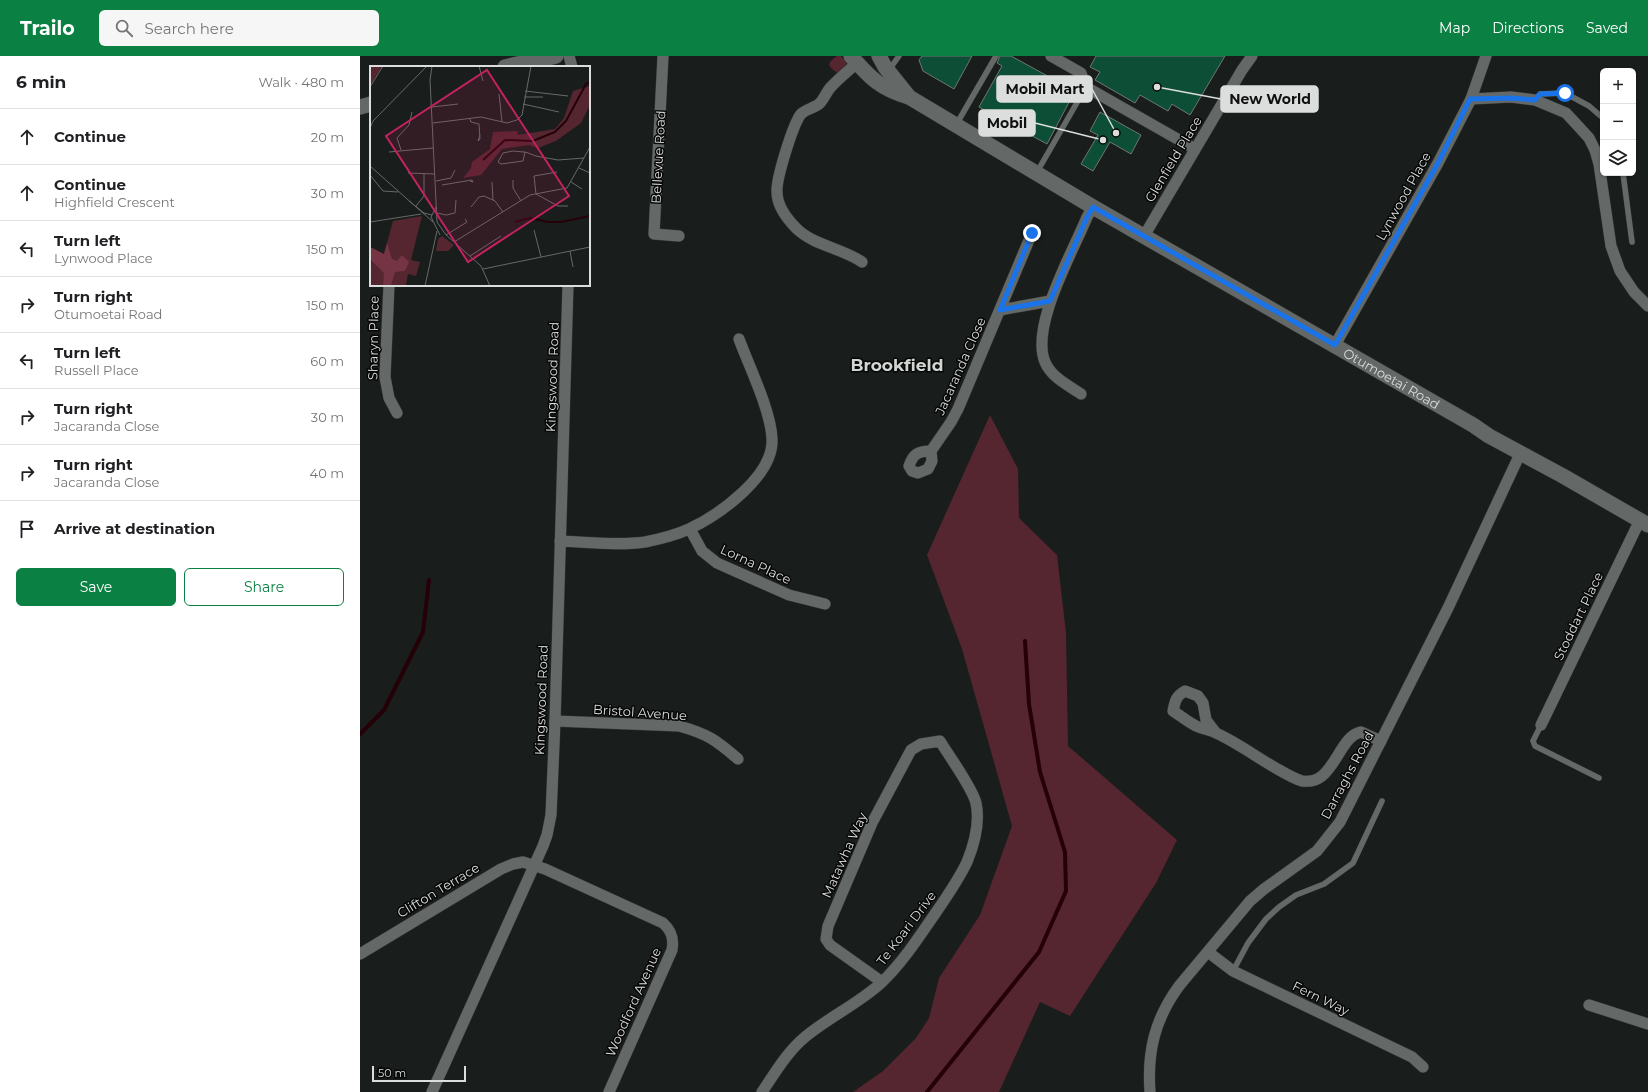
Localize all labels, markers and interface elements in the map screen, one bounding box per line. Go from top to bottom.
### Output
search box [99,10,379,46]
text: Trailo [20,17,75,40]
icon: search [113,17,135,39]
text: Search here [145,19,234,38]
text: Map [1439,19,1470,37]
text: Directions [1492,19,1564,37]
text: Saved [1586,19,1628,37]
inset map [370,66,590,286]
map controls [1600,68,1636,176]
button: + [1600,68,1636,104]
text: 6 min [16,72,66,92]
text: Walk · 480 m [258,74,344,90]
callout: Mobil Mart [997,76,1092,102]
text: Mobil Mart [1006,80,1084,98]
route start [1556,84,1574,102]
callout: New World [1221,86,1318,112]
text: New World [1229,90,1311,108]
button: − [1600,104,1636,140]
street label: Bellevue Road [648,110,668,204]
callout: Mobil [979,110,1035,136]
street label: Glenfield Place [1141,113,1205,205]
text: Mobil [987,114,1027,132]
icon: ahead [16,126,38,148]
text: Continue [54,127,126,146]
text: 20 m [311,129,344,145]
button: layers [1600,140,1636,176]
street label: Lynwood Place [1372,149,1434,243]
text: Continue [54,175,126,194]
icon: ahead [16,182,38,204]
text: 30 m [311,185,344,201]
text: Highfield Crescent [54,194,175,210]
route end [1023,224,1041,242]
text: Turn left [54,231,121,250]
icon: left [16,238,38,260]
text: 150 m [306,241,344,257]
text: Lynwood Place [54,250,153,266]
text: Turn right [54,287,133,306]
icon: right [16,294,38,316]
street label: Sharyn Place [364,296,382,380]
text: 150 m [306,297,344,313]
text: Otumoetai Road [54,306,162,322]
street label: Jacaranda Close [931,315,989,418]
street label: Kingswood Road [542,322,562,432]
text: Turn left [54,343,121,362]
street label: Otumoetai Road [1341,344,1443,412]
icon: left [16,350,38,372]
text: 60 m [310,353,344,369]
district label: Brookfield [851,355,943,375]
text: Russell Place [54,362,139,378]
text: Turn right [54,399,133,418]
icon: right [16,406,38,428]
text: 30 m [311,409,344,425]
text: Jacaranda Close [54,418,159,434]
text: Turn right [54,455,133,474]
icon: right [16,462,38,484]
text: 40 m [310,465,344,481]
text: Jacaranda Close [54,474,159,490]
icon: arrive [16,518,38,540]
text: Arrive at destination [54,519,215,538]
street label: Lorna Place [718,541,794,587]
button: Save [16,568,176,606]
button: Share [184,568,344,606]
street label: Stoddart Place [1550,569,1606,663]
street label: Kingswood Road [531,645,551,755]
street label: Bristol Avenue [593,701,688,723]
street label: Darraghs Road [1317,728,1377,822]
street label: Matawha Way [818,809,870,900]
street label: Clifton Terrace [394,859,482,921]
street label: Te Koari Drive [873,888,939,968]
street label: Woodford Avenue [602,945,664,1059]
street label: Fern Way [1290,977,1353,1019]
scale bar [372,1064,466,1083]
text: 50 m [378,1066,406,1080]

